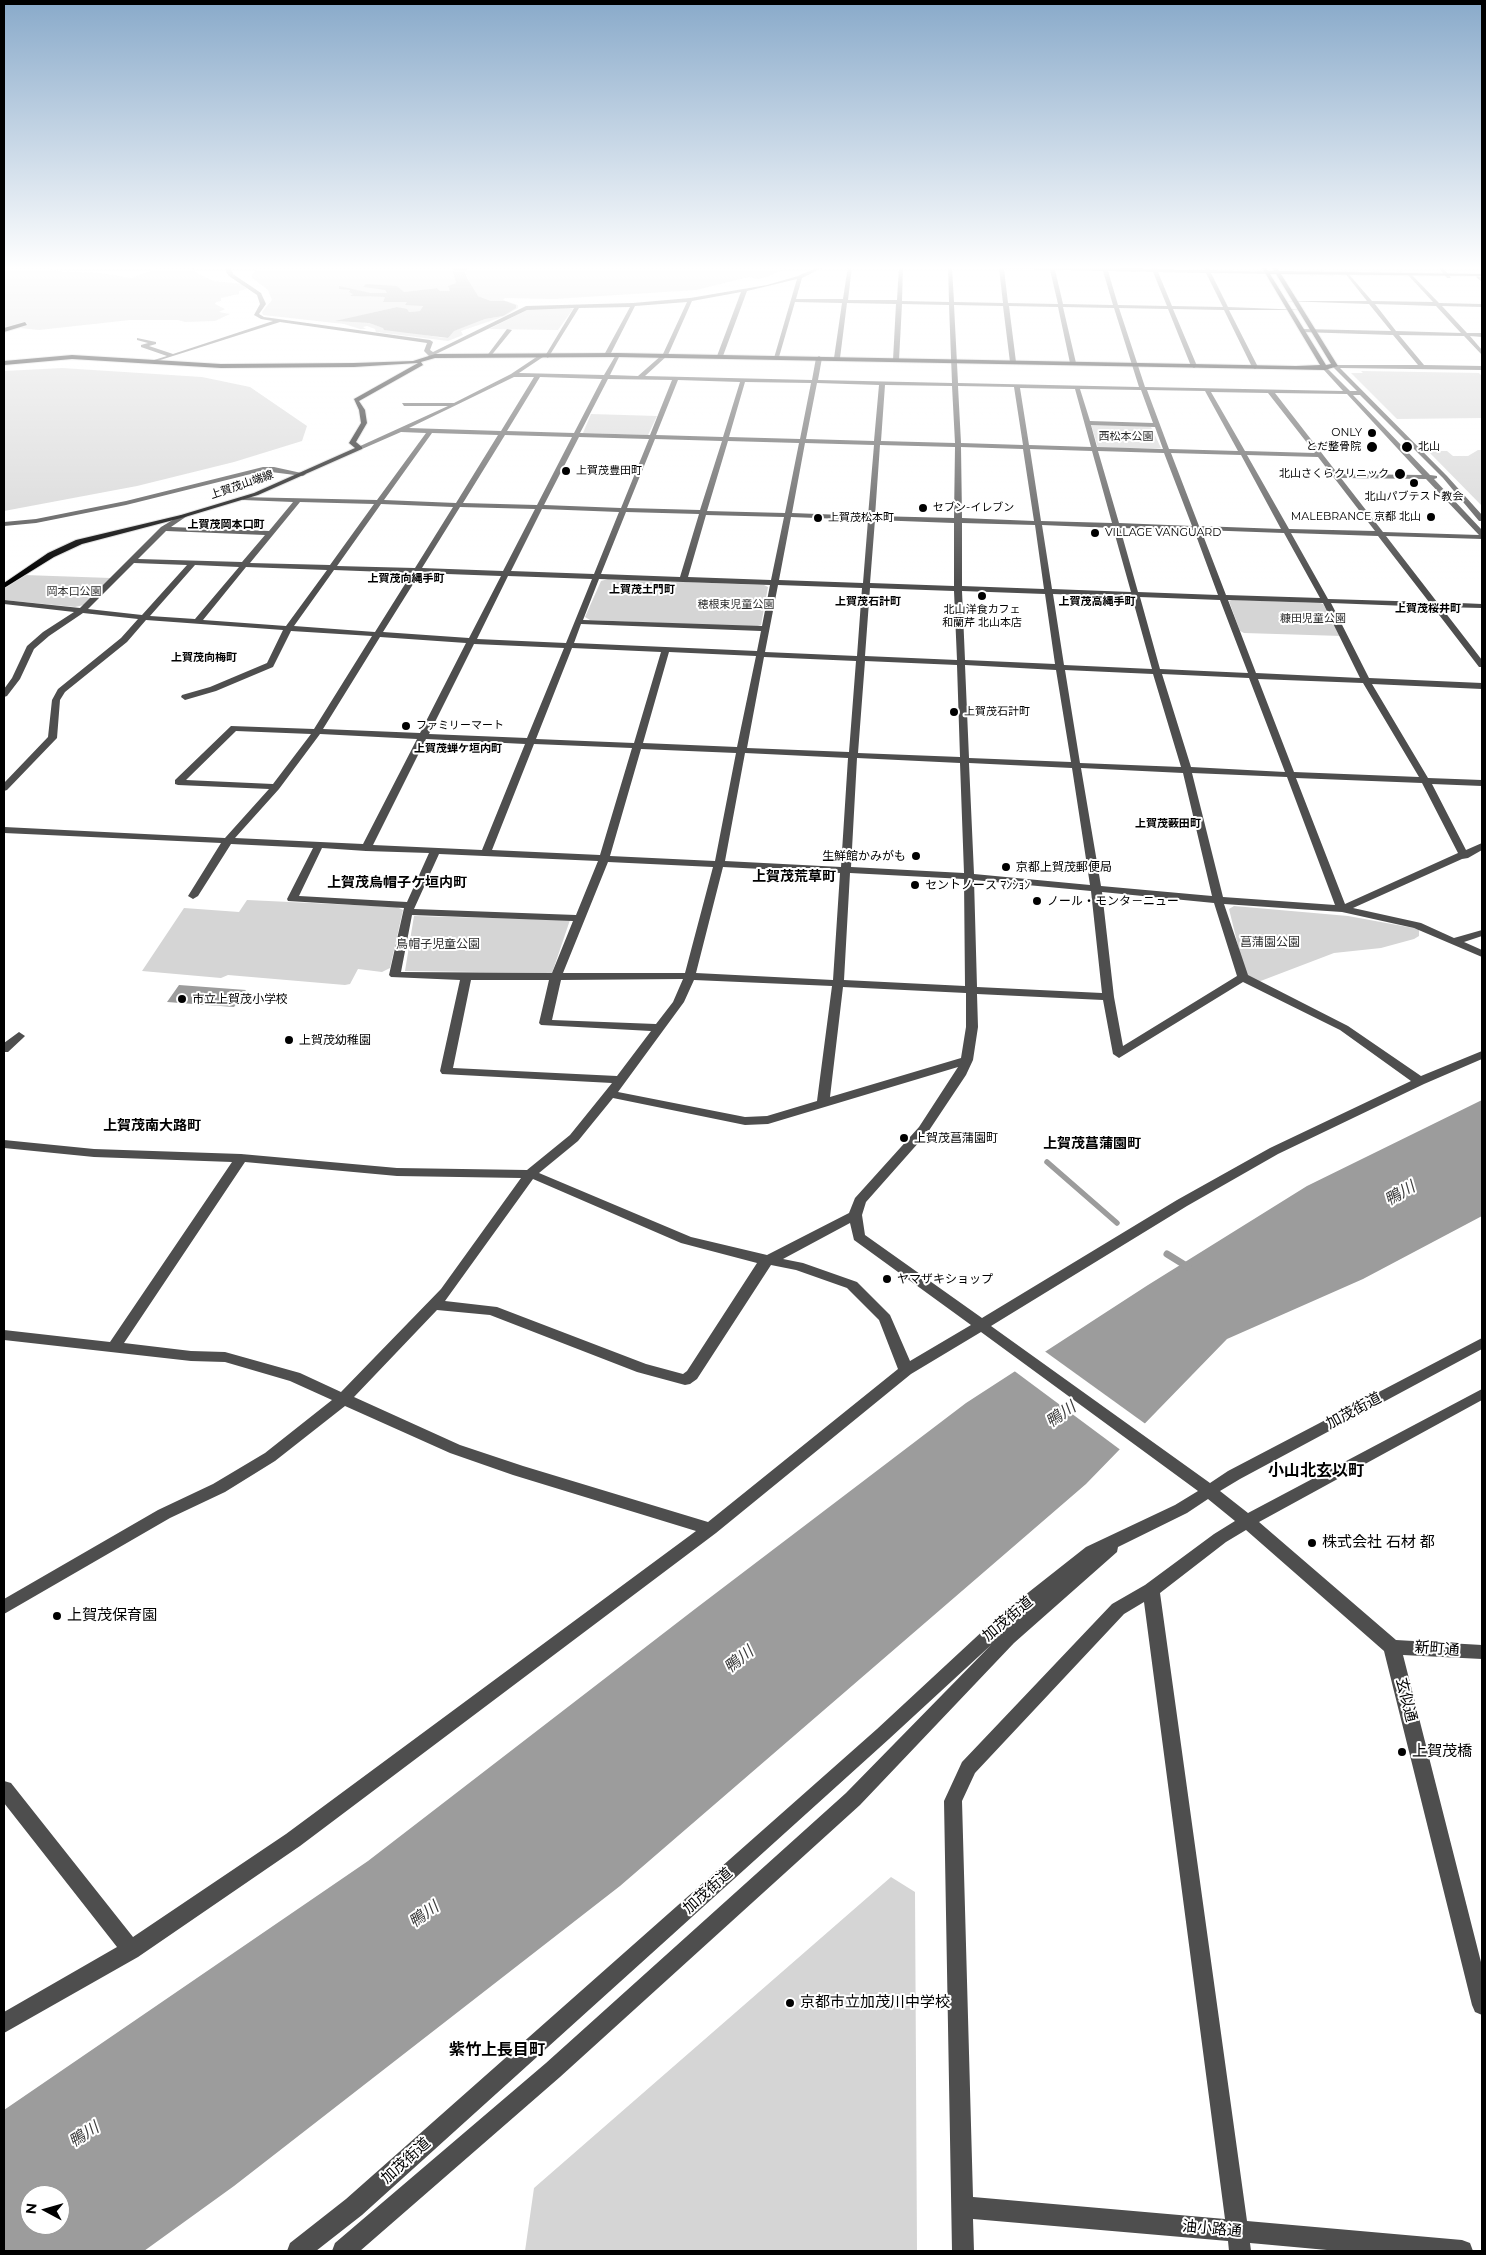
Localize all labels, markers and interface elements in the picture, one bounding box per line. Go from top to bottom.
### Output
place label: ONLY [1331,426,1362,440]
marker: ONLY [1366,427,1378,439]
park label: 西松本公園 [1099,430,1153,444]
place label: とだ整骨院 [1306,440,1361,454]
marker: とだ整骨院 [1365,440,1379,454]
marker: 北山 [1400,440,1414,454]
place label: 北山 [1418,440,1440,454]
place label: 上賀茂豊田町 [576,464,642,478]
marker: 上賀茂豊田町 [560,465,572,477]
place label: 北山さくらクリニック [1279,467,1389,481]
marker: 北山さくらクリニック [1393,467,1407,481]
street label: 上賀茂山端線 [209,468,275,502]
marker: 北山パブテスト教会 [1408,477,1420,489]
place label: 北山パブテスト教会 [1365,490,1463,504]
place label: セブン-イレブン [933,501,1014,515]
marker: セブン-イレブン [917,502,929,514]
place label: MALEBRANCE 京都 北山 [1291,510,1421,524]
place label: 上賀茂松本町 [828,511,894,525]
marker: MALEBRANCE 京都 北山 [1425,511,1437,523]
marker: 上賀茂松本町 [812,512,824,524]
district label: 上賀茂岡本口町 [188,518,264,532]
place label: VILLAGE VANGUARD [1105,526,1221,540]
marker: VILLAGE VANGUARD [1089,527,1101,539]
district label: 上賀茂向縄手町 [368,572,444,586]
district label: 上賀茂土門町 [609,583,675,597]
park label: 岡本口公園 [47,585,101,599]
marker: 北山洋食カフェ 和蘭芹 北山本店 [976,590,988,602]
district label: 上賀茂石計町 [835,595,901,609]
district label: 上賀茂高縄手町 [1059,595,1135,609]
park label: 穂根束児童公園 [698,598,774,612]
district label: 上賀茂桜井町 [1395,602,1461,616]
place label: 北山洋食カフェ 和蘭芹 北山本店 [942,603,1022,629]
park label: 糠田児童公園 [1280,612,1346,626]
district label: 上賀茂向梅町 [171,651,237,665]
place label: 上賀茂石計町 [964,705,1030,719]
marker: 上賀茂石計町 [948,706,960,718]
place label: ファミリーマート [416,719,504,733]
marker: ファミリーマート [400,720,412,732]
district label: 上賀茂蝉ケ垣内町 [414,742,502,756]
district label: 上賀茂薮田町 [1135,817,1201,831]
place label: 生鮮館かみがも [822,849,906,863]
marker: 生鮮館かみがも [910,850,922,862]
place label: 京都上賀茂郵便局 [1016,860,1112,874]
marker: 京都上賀茂郵便局 [1000,861,1012,873]
district label: 上賀茂荒草町 [752,869,836,885]
district label: 上賀茂烏帽子ケ垣内町 [327,875,467,891]
place label: セントノース ﾏﾝｼｮﾝ [925,878,1030,892]
marker: セントノース ﾏﾝｼｮﾝ [909,879,921,891]
place label: ノール・モンタ－ニュー [1047,894,1179,908]
marker: ノール・モンタ－ニュー [1031,895,1043,907]
park label: 菖蒲園公園 [1240,935,1300,949]
park label: 鳥帽子児童公園 [396,937,480,951]
place label: 市立上賀茂小学校 [192,992,288,1006]
marker: 市立上賀茂小学校 [176,993,188,1005]
place label: 上賀茂幼稚園 [299,1033,371,1047]
marker: 上賀茂幼稚園 [283,1034,295,1046]
district label: 上賀茂南大路町 [103,1118,201,1134]
place label: 上賀茂菖蒲園町 [914,1131,998,1145]
marker: 上賀茂菖蒲園町 [898,1132,910,1144]
district label: 上賀茂菖蒲園町 [1043,1136,1141,1152]
water label: 鴨川 [1381,1178,1419,1210]
place label: ヤマザキショップ [897,1272,993,1286]
marker: ヤマザキショップ [881,1273,893,1285]
street label: 加茂街道 [1323,1389,1385,1433]
water label: 鴨川 [1042,1398,1080,1432]
district label: 小山北玄以町 [1268,1461,1364,1481]
place label: 株式会社 石材 都 [1322,1534,1435,1552]
marker: 株式会社 石材 都 [1306,1537,1318,1549]
street label: 加茂街道 [979,1593,1037,1645]
place label: 上賀茂保育園 [67,1607,157,1625]
marker: 上賀茂保育園 [51,1610,63,1622]
street label: 新町通 [1414,1638,1460,1660]
water label: 鴨川 [721,1642,757,1678]
street label: 玄似通 [1392,1676,1420,1724]
place label: 上賀茂橋 [1412,1743,1472,1761]
marker: 上賀茂橋 [1396,1746,1408,1758]
street label: 加茂街道 [680,1864,736,1918]
water label: 鴨川 [405,1898,443,1932]
place label: 京都市立加茂川中学校 [800,1994,950,2012]
marker: 京都市立加茂川中学校 [784,1997,796,2009]
district label: 紫竹上長目町 [449,2040,545,2060]
water label: 鴨川 [65,2118,103,2152]
street label: 加茂街道 [378,2134,434,2188]
north arrow [20,2185,70,2235]
text: N [22,2202,41,2215]
street label: 油小路通 [1181,2217,1243,2241]

